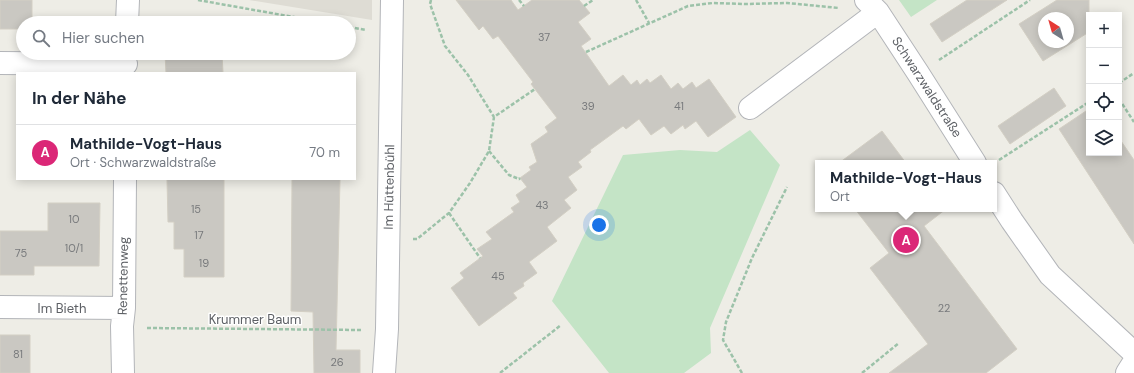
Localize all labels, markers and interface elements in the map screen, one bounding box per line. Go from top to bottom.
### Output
north arrow [1038,12,1074,48]
map controls [1086,12,1122,156]
button: + [1086,12,1122,48]
search box [16,16,356,60]
icon: search [30,27,52,49]
text: Hier suchen [62,28,144,48]
house number: 37 [538,30,550,44]
street label: Schwarzwaldstraße [888,33,966,141]
button: − [1086,48,1122,84]
button: locate [1086,84,1122,120]
text: In der Nähe [32,87,127,109]
house number: 39 [581,99,595,113]
house number: 41 [674,99,684,113]
button: layers [1086,120,1122,156]
text: Mathilde-Vogt-Haus [70,134,222,154]
text: A [40,144,50,161]
text: 70 m [309,144,340,161]
street label: Im Hüttenbühl [380,144,398,230]
text: Ort · Schwarzwaldstraße [70,154,216,171]
popup [815,160,997,212]
text: Mathilde-Vogt-Haus [830,168,982,188]
text: Ort [830,188,850,205]
house number: 43 [535,198,549,212]
house number: 15 [191,202,201,216]
house number: 10 [69,212,79,226]
your location [589,215,609,235]
pin: A [893,225,919,255]
house number: 17 [194,228,204,242]
street label: Renettenweg [114,237,132,315]
house number: 10/1 [65,241,83,255]
house number: 75 [15,246,27,260]
house number: 19 [199,256,209,270]
house number: 45 [491,269,505,283]
street label: Im Bieth [38,300,86,317]
house number: 22 [938,301,950,315]
street label: Krummer Baum [209,311,301,328]
house number: 81 [13,347,23,361]
house number: 26 [330,355,344,369]

